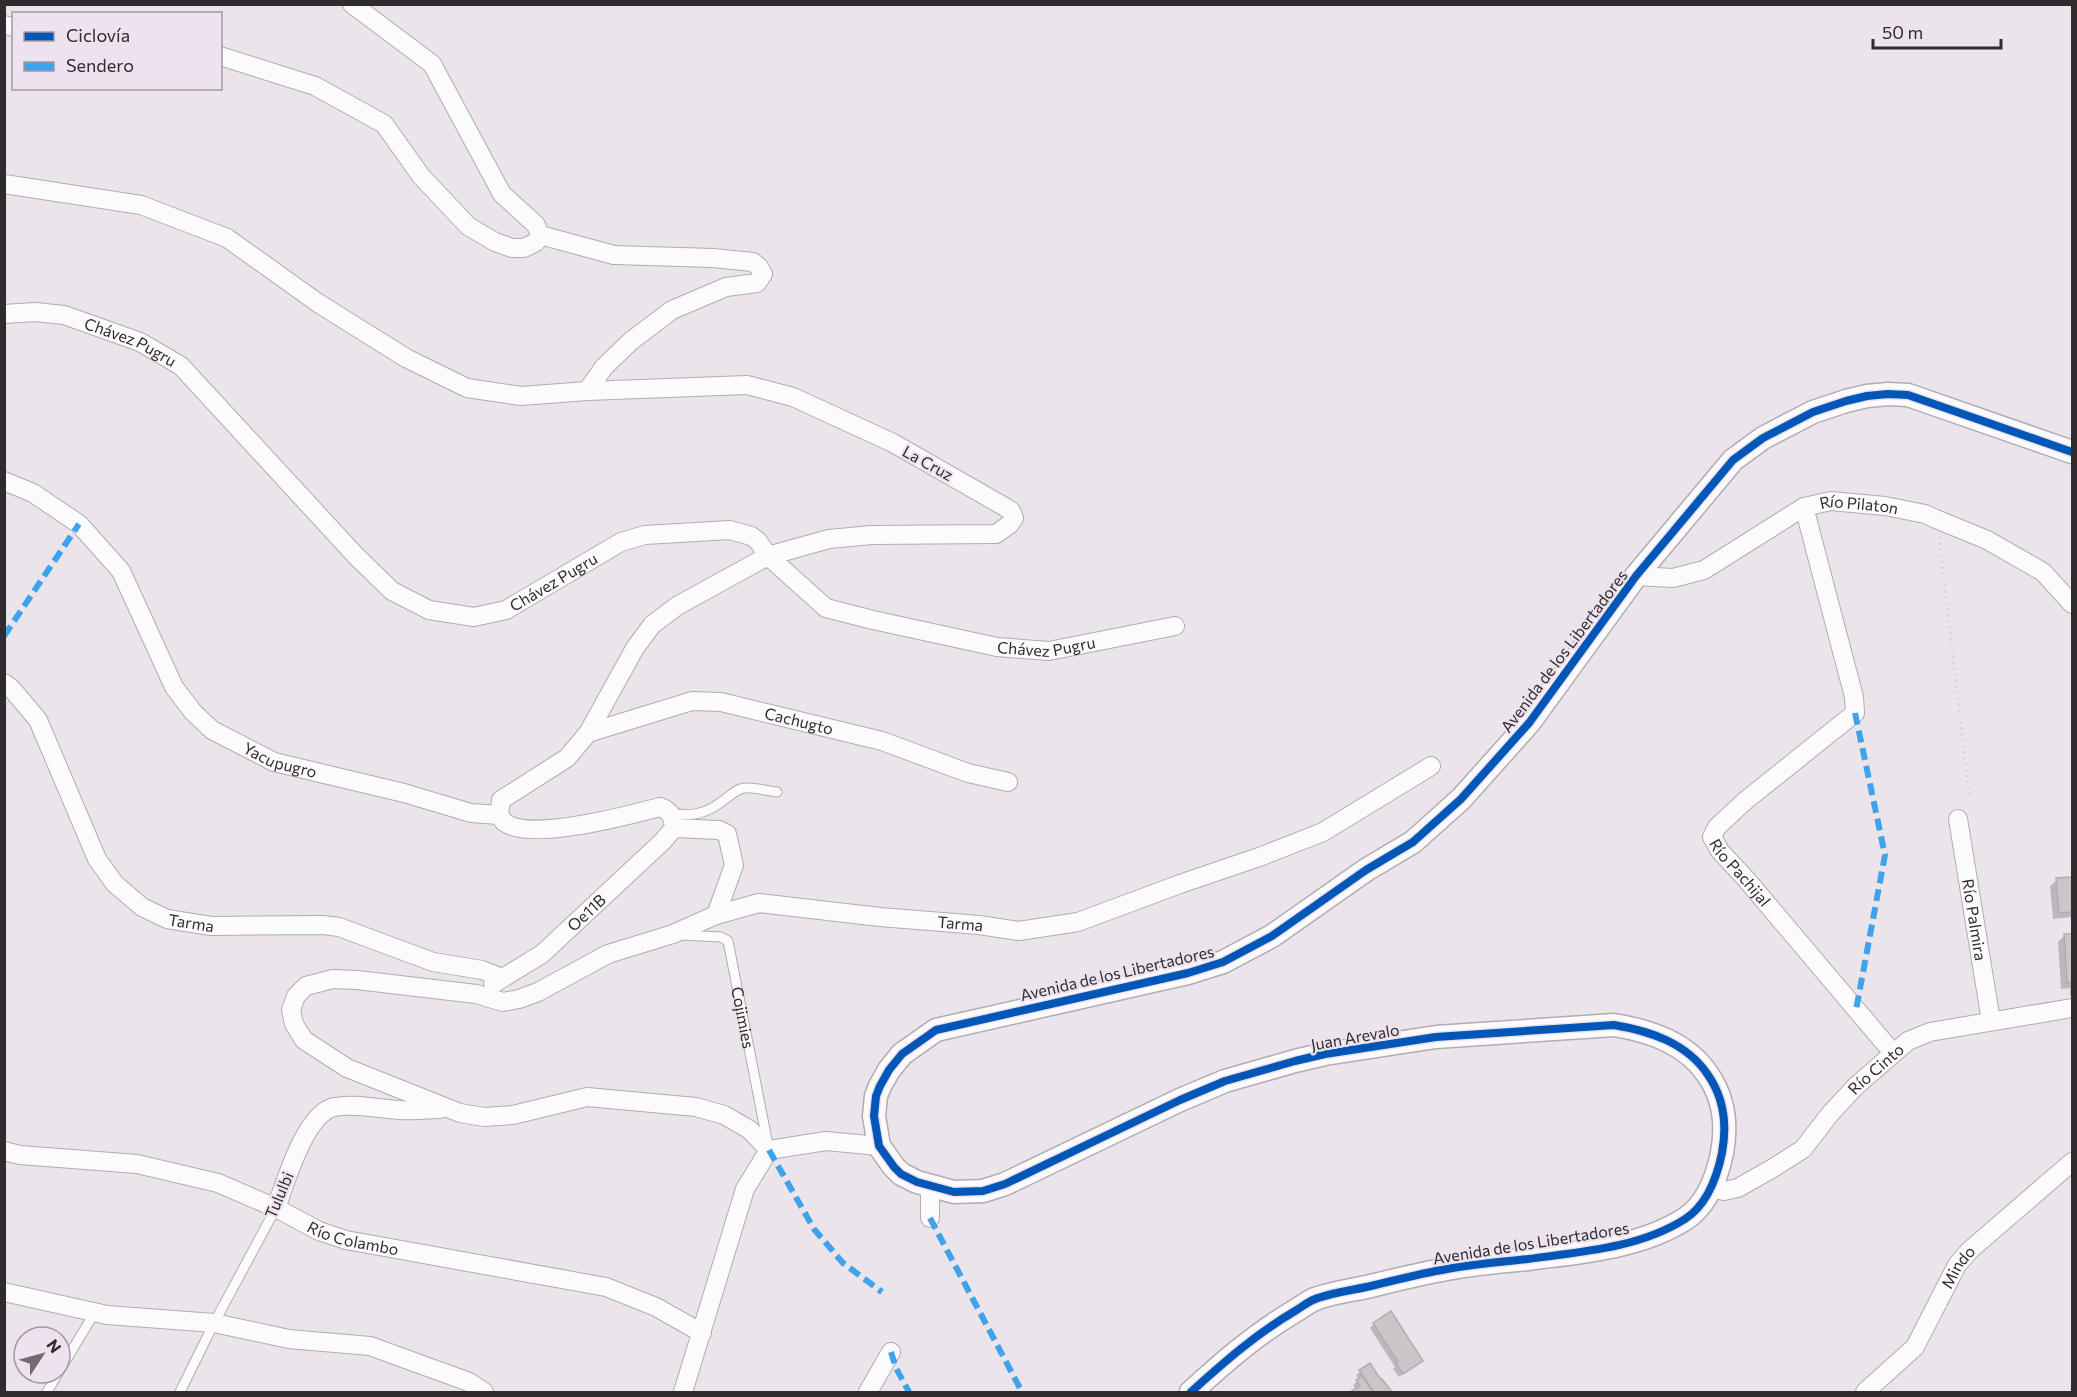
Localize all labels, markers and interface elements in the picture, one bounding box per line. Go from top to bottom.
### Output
legend [12,12,222,90]
scale bar [1873,12,2000,50]
text: 50 m [1882,21,1923,43]
text: Ciclovía [66,24,130,46]
text: Sendero [66,54,134,76]
street label: Chávez Pugru [82,313,180,370]
street label: La Cruz [900,441,957,484]
street label: Río Pilaton [1818,491,1900,517]
street label: Chávez Pugru [506,548,601,615]
street label: Avenida de los Libertadores [1496,566,1631,736]
street label: Chávez Pugru [997,632,1097,660]
street label: Cachugto [763,703,835,738]
street label: Yacupugro [240,738,319,781]
street label: Río Pachijal [1706,835,1775,910]
street label: Río Palmira [1959,877,1991,962]
street label: Oe11B [563,890,609,935]
street label: Tarma [167,909,216,935]
street label: Tarma [937,912,985,935]
street label: Avenida de los Libertadores [1018,941,1216,1004]
street label: Cojimies [728,985,759,1050]
street label: Juan Arevalo [1309,1019,1401,1054]
street label: Río Cinto [1843,1039,1907,1098]
street label: Tululbi [260,1169,297,1221]
street label: Río Colambo [304,1217,400,1258]
street label: Avenida de los Libertadores [1431,1218,1630,1267]
street label: Mindo [1937,1242,1978,1291]
north arrow [12,1325,72,1385]
text: N [43,1335,66,1356]

